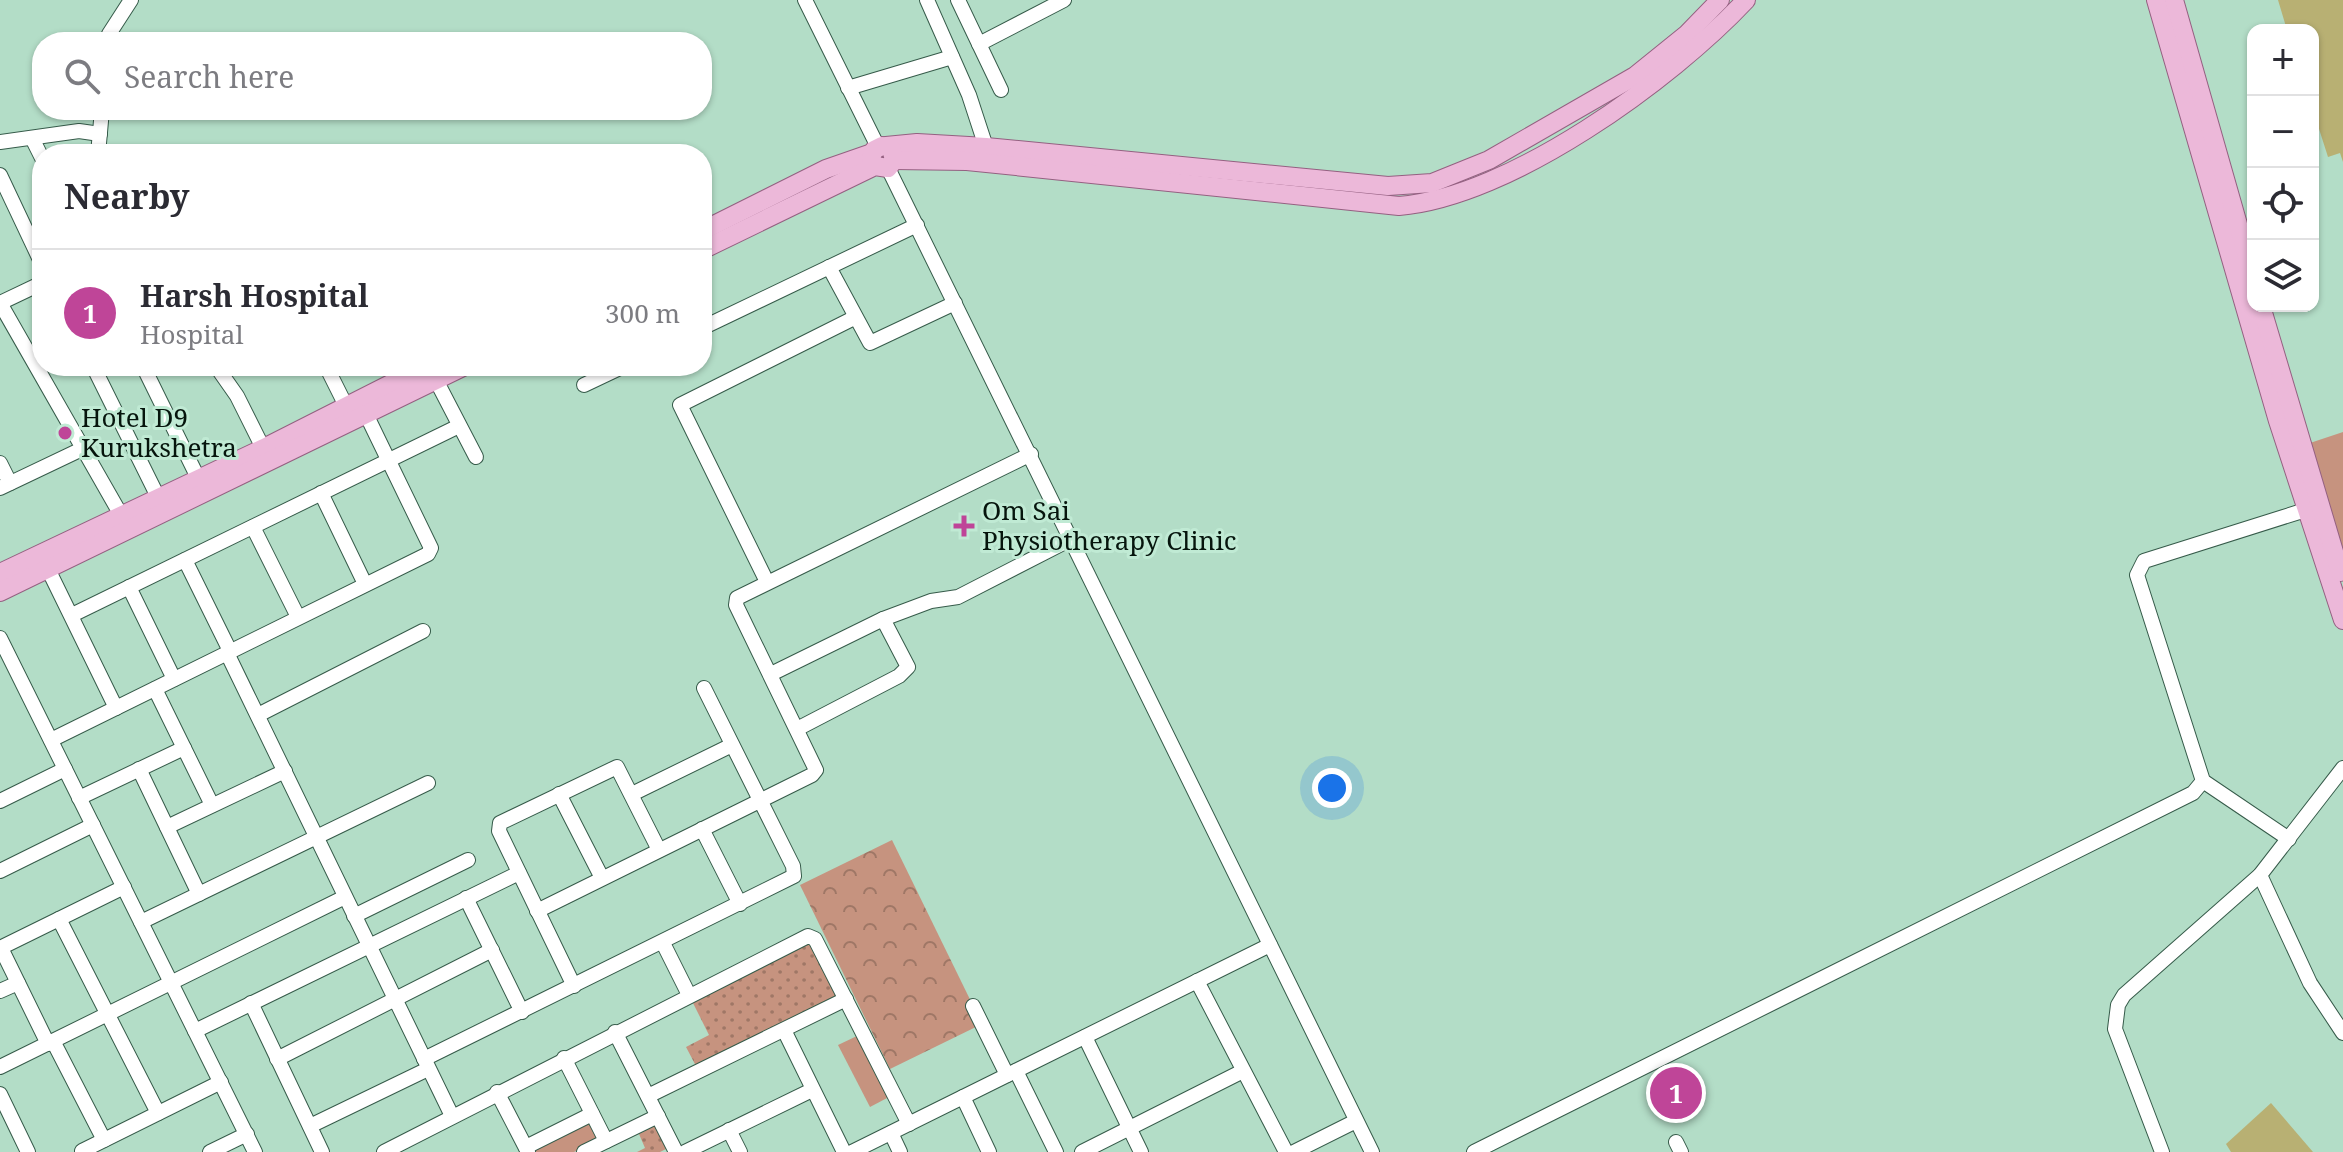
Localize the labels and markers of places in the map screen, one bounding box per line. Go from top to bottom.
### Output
place label: Hotel D9 Kurukshetra [81,399,237,465]
marker: Hotel D9 Kurukshetra [56,424,74,442]
place label: Om Sai Physiotherapy Clinic [982,492,1237,558]
marker: Om Sai Physiotherapy Clinic [953,515,975,537]
pin: 1 [1650,1063,1702,1123]

